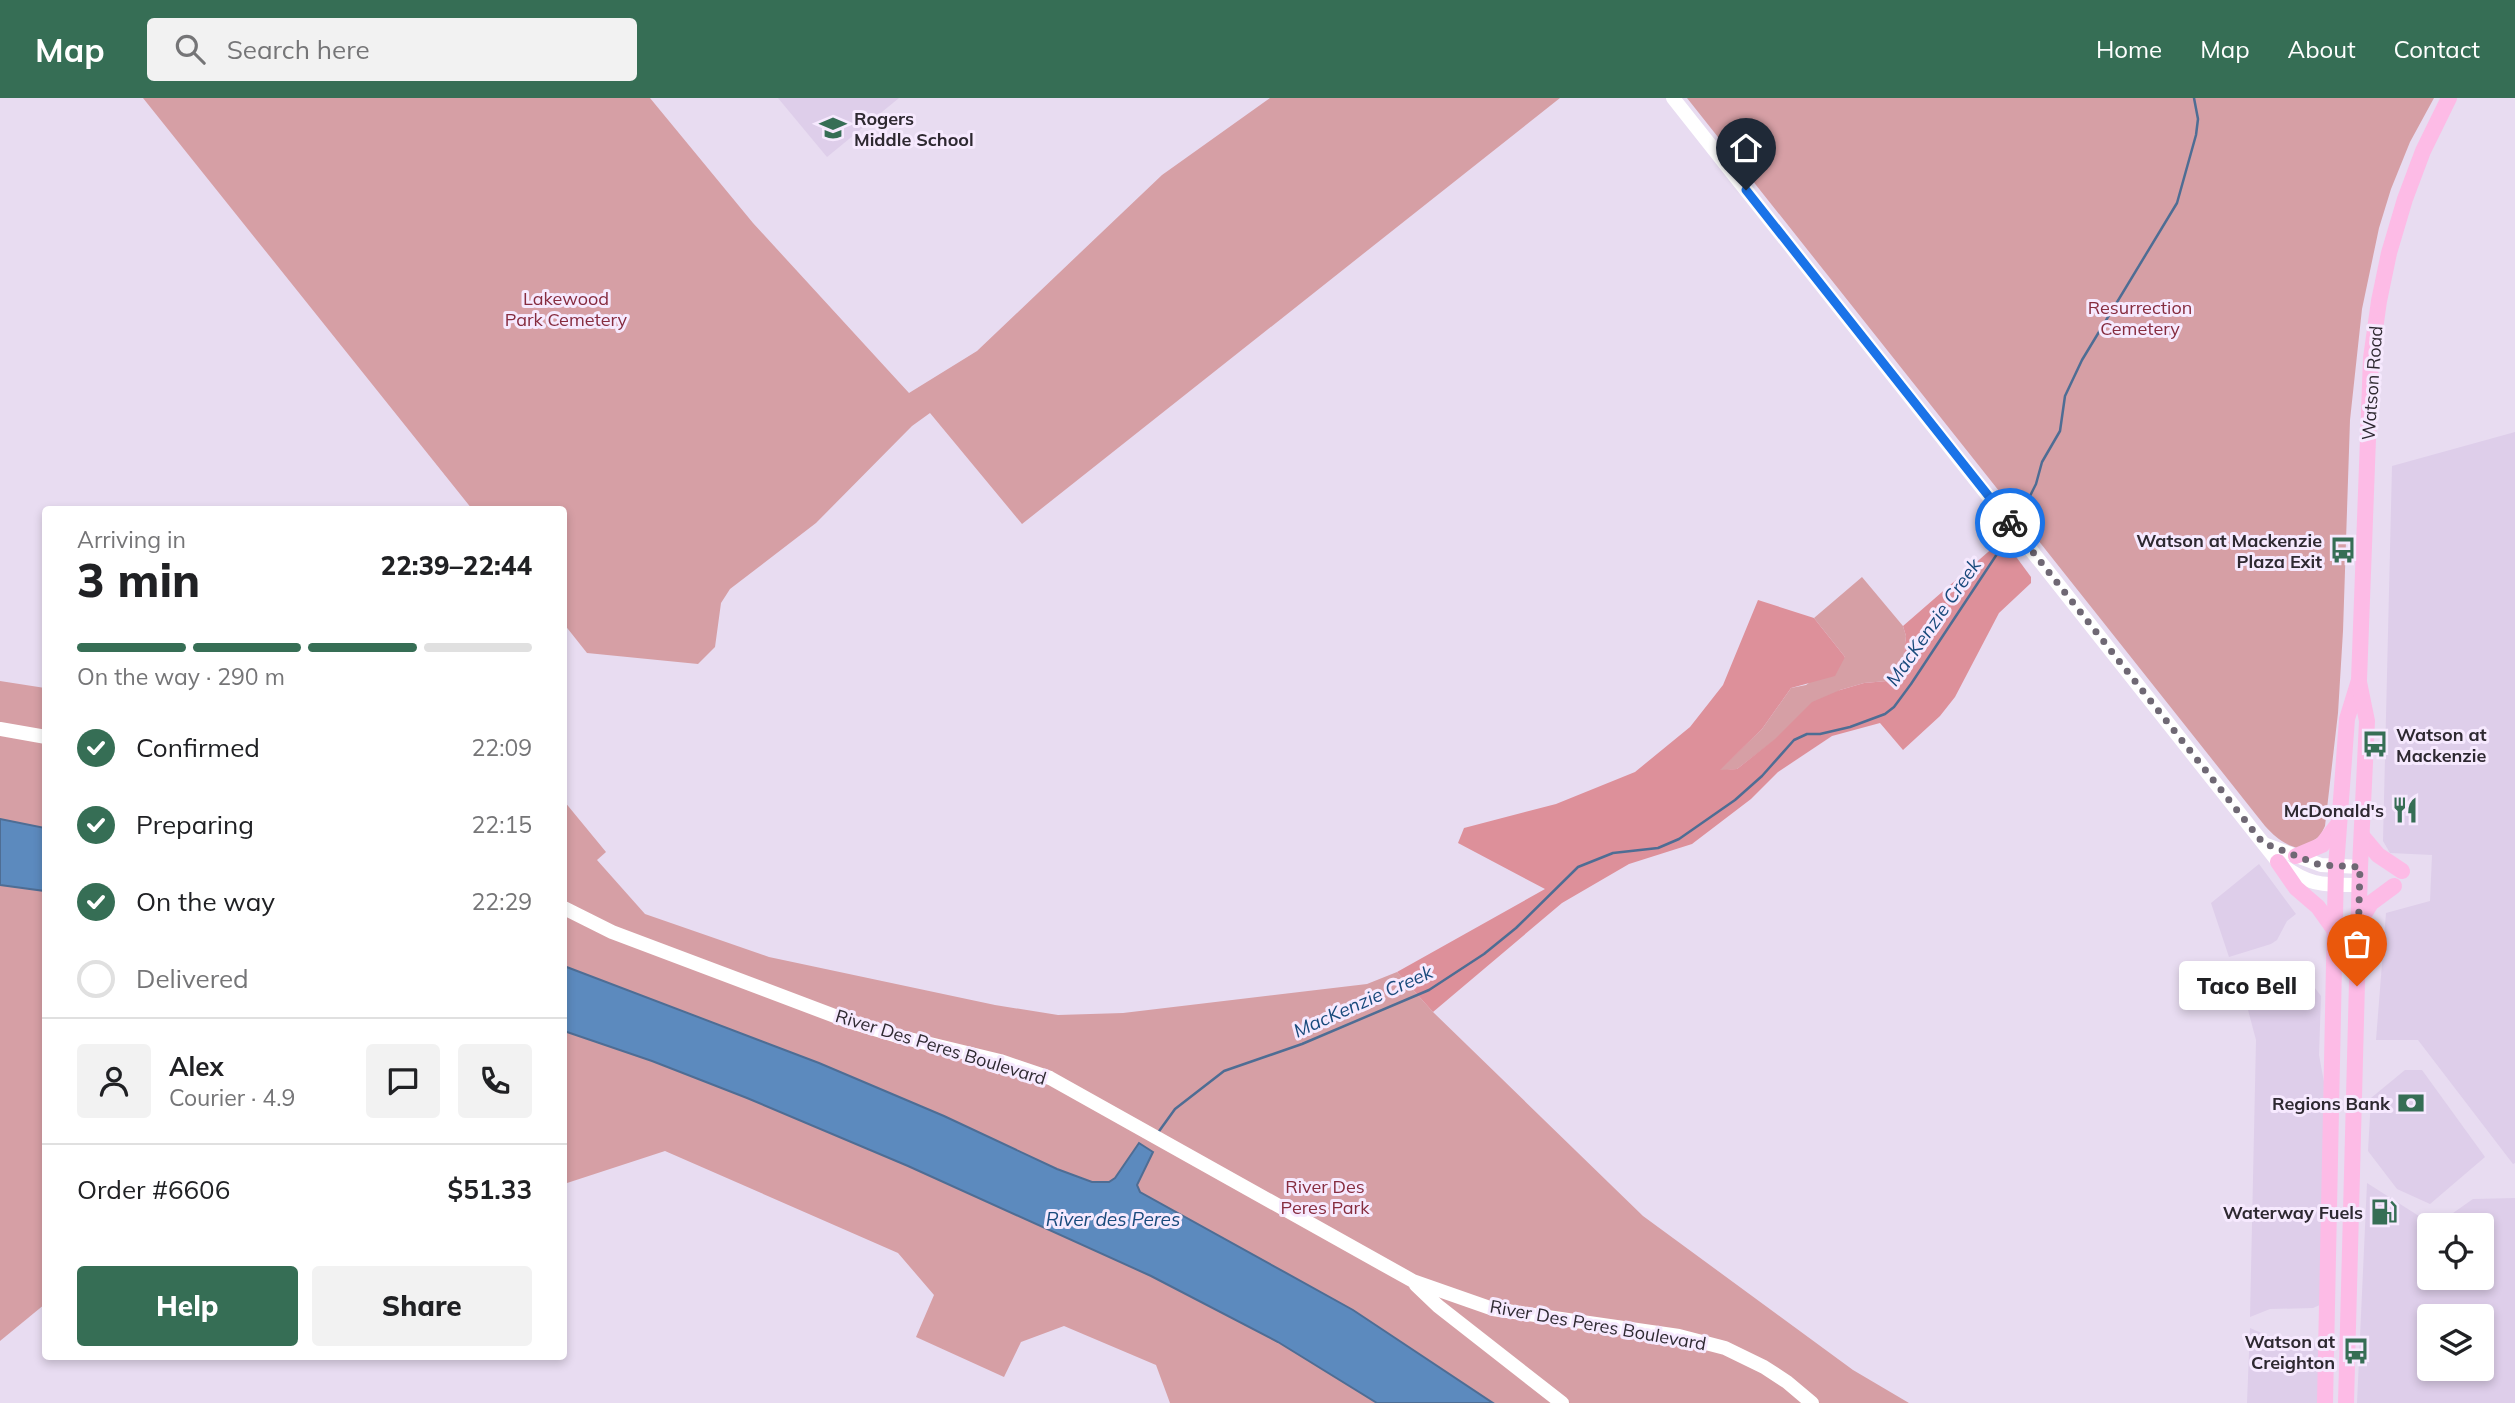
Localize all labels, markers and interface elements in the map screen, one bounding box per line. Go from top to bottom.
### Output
search box [147,18,637,81]
text: Map [35,29,105,70]
icon: search [171,30,209,68]
text: Search here [227,33,370,66]
text: Home [2096,34,2162,64]
text: Map [2200,34,2250,64]
text: About [2288,34,2356,64]
text: Contact [2394,34,2480,64]
place label: Rogers Middle School [854,107,974,151]
school or university icon: Rogers Middle School [818,113,848,143]
pin [1716,118,1776,190]
icon: home [1727,129,1765,167]
park label: Lakewood Park Cemetery [505,287,628,331]
park label: Resurrection Cemetery [2088,296,2192,340]
street label: Watson Road [2357,325,2387,441]
courier [1975,488,2045,558]
icon: bike [1991,504,2029,542]
text: Arriving in [77,525,186,554]
place label: Watson at Mackenzie Plaza Exit [2136,529,2322,573]
bus stop icon: Watson at Mackenzie Plaza Exit [2328,535,2358,565]
text: 22:39–22:44 [381,549,532,582]
text: 3 min [77,551,200,609]
water label: MacKenzie Creek [1880,553,1987,690]
text: On the way · 290 m [77,662,285,691]
place label: Watson at Mackenzie [2396,723,2487,767]
icon: check [77,729,115,767]
bus stop icon: Watson at Mackenzie [2360,729,2390,759]
text: Confirmed [136,731,260,764]
text: 22:09 [472,733,532,762]
restaurant icon: McDonald's [2390,795,2420,825]
place label: McDonald's [2284,799,2384,822]
icon: check [77,806,115,844]
text: Preparing [136,808,254,841]
text: 22:15 [472,810,532,839]
icon: check [77,883,115,921]
text: On the way [136,885,275,918]
text: 22:29 [472,887,532,916]
pin [2327,914,2387,986]
icon: bag [2338,925,2376,963]
water label: MacKenzie Creek [1289,959,1438,1043]
text: Delivered [136,962,249,995]
callout: Taco Bell [2178,962,2315,1010]
text: Taco Bell [2197,971,2297,1000]
street label: River Des Peres Boulevard [833,1004,1049,1090]
button: person [77,1044,151,1118]
button: chat [366,1044,440,1118]
button: phone [458,1044,532,1118]
text: Alex [169,1050,224,1083]
text: Courier · 4.9 [169,1083,295,1112]
bank icon: Regions Bank [2396,1088,2426,1118]
place label: Regions Bank [2272,1092,2391,1115]
text: Order #6606 [77,1173,230,1206]
text: $51.33 [448,1173,532,1206]
park label: River Des Peres Park [1281,1175,1370,1219]
fuel station icon: Waterway Fuels [2369,1197,2399,1227]
place label: Waterway Fuels [2223,1201,2363,1224]
water label: River des Peres [1046,1207,1180,1231]
map controls [2417,1213,2494,1381]
button: locate [2417,1213,2494,1290]
button: Help [77,1266,298,1346]
button: Share [312,1266,532,1346]
street label: River Des Peres Boulevard [1488,1295,1708,1355]
button: layers [2417,1304,2494,1381]
place label: Watson at Creighton [2244,1330,2335,1374]
bus stop icon: Watson at Creighton [2341,1336,2371,1366]

